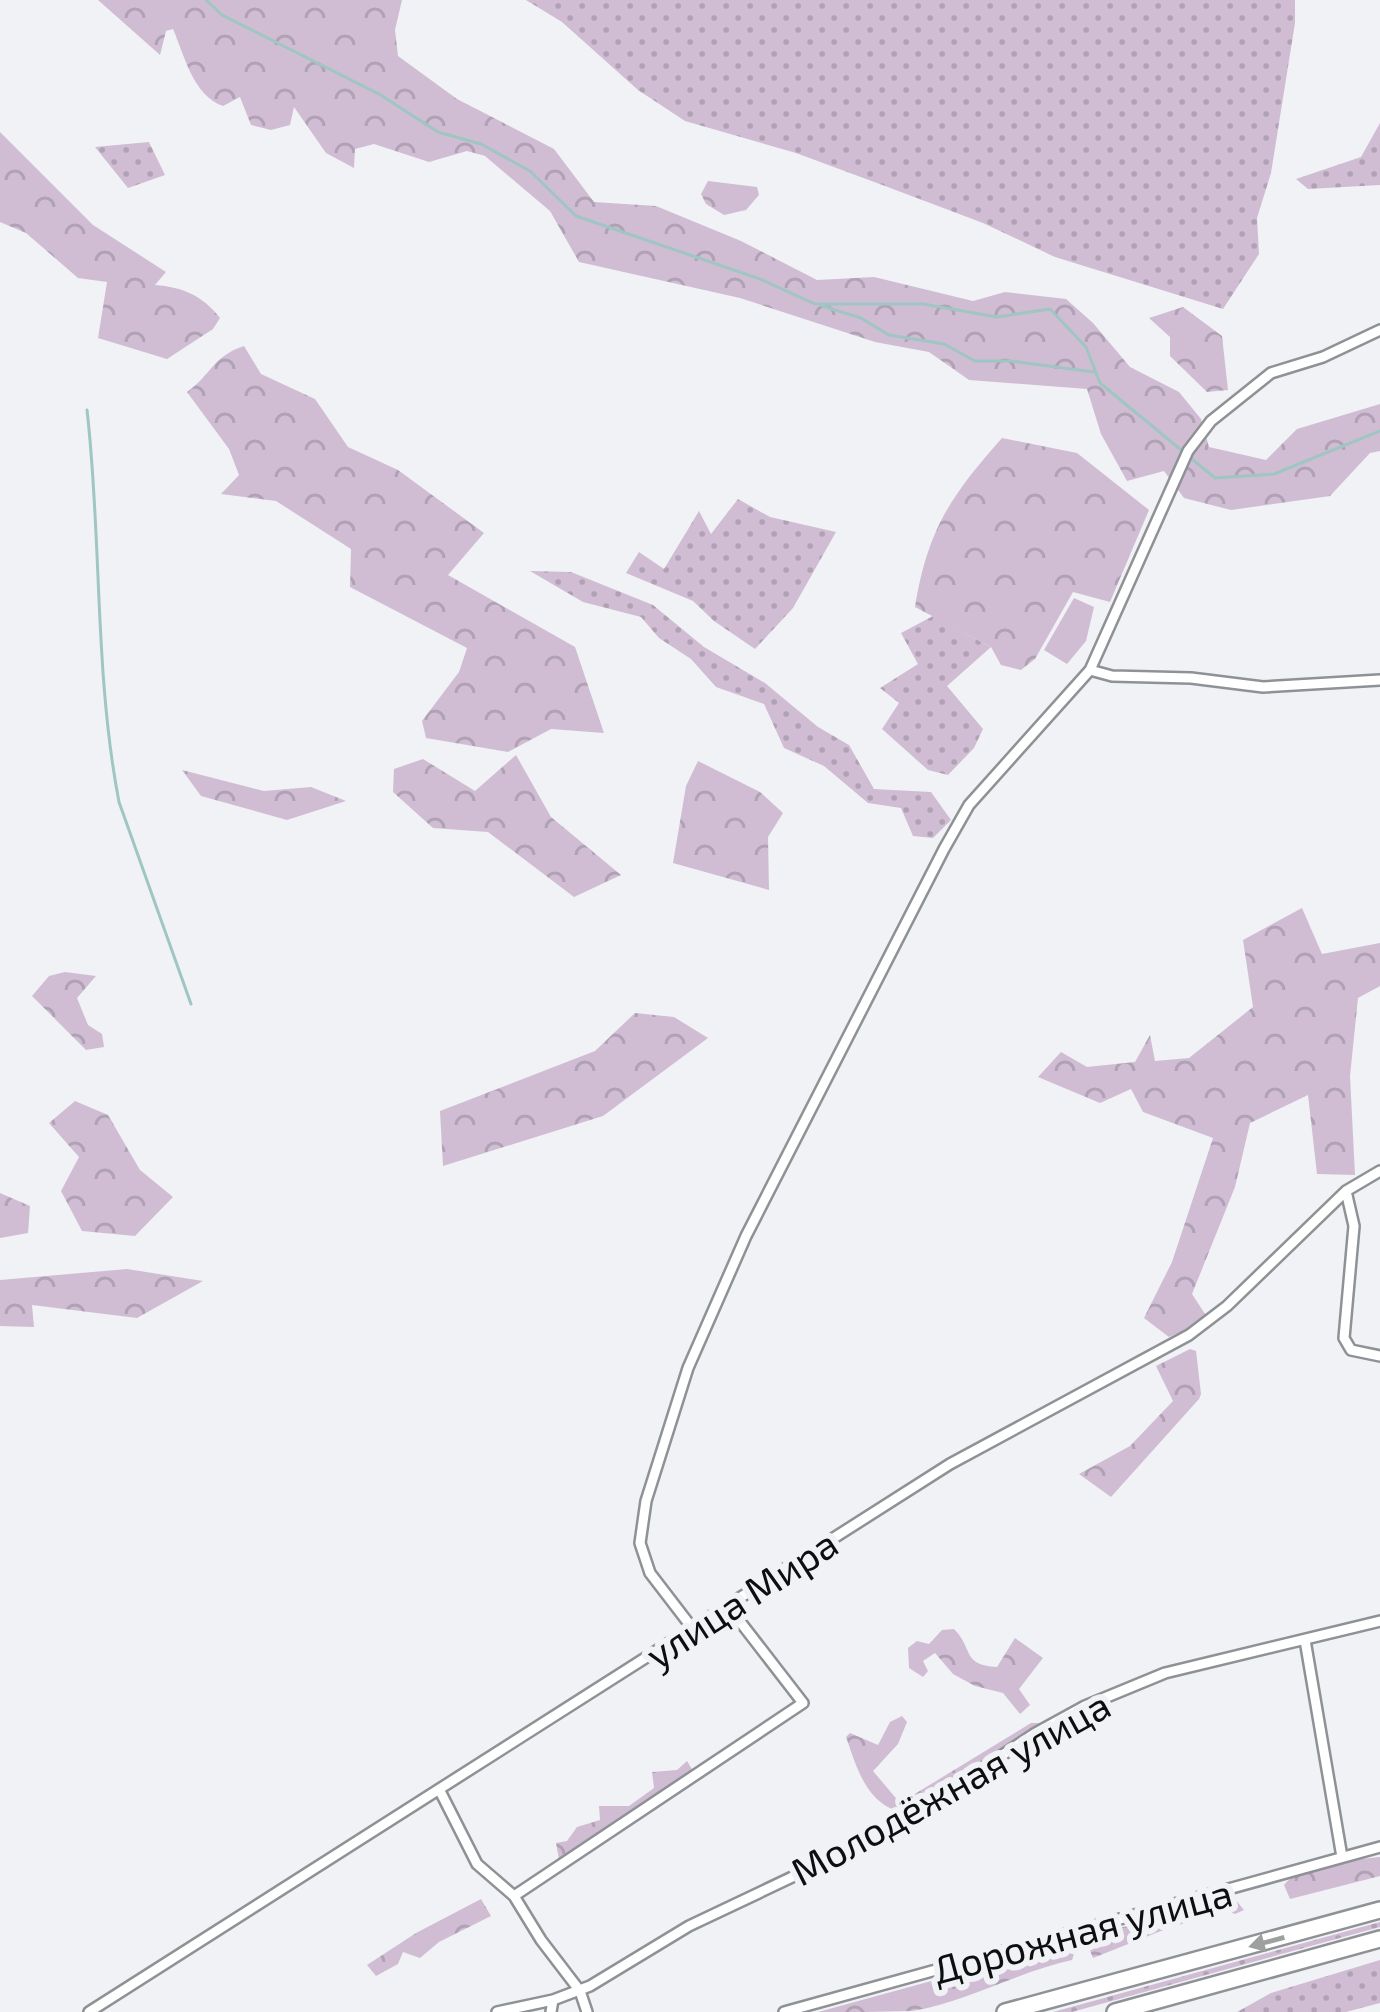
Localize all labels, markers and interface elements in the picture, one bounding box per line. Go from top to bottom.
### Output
street label: улица Мира [636,1519,846,1678]
street label: Молодёжная улица [782,1680,1118,1895]
street label: Дорожная улица [927,1867,1237,1994]
one-way arrow [1249,1933,1286,1952]

